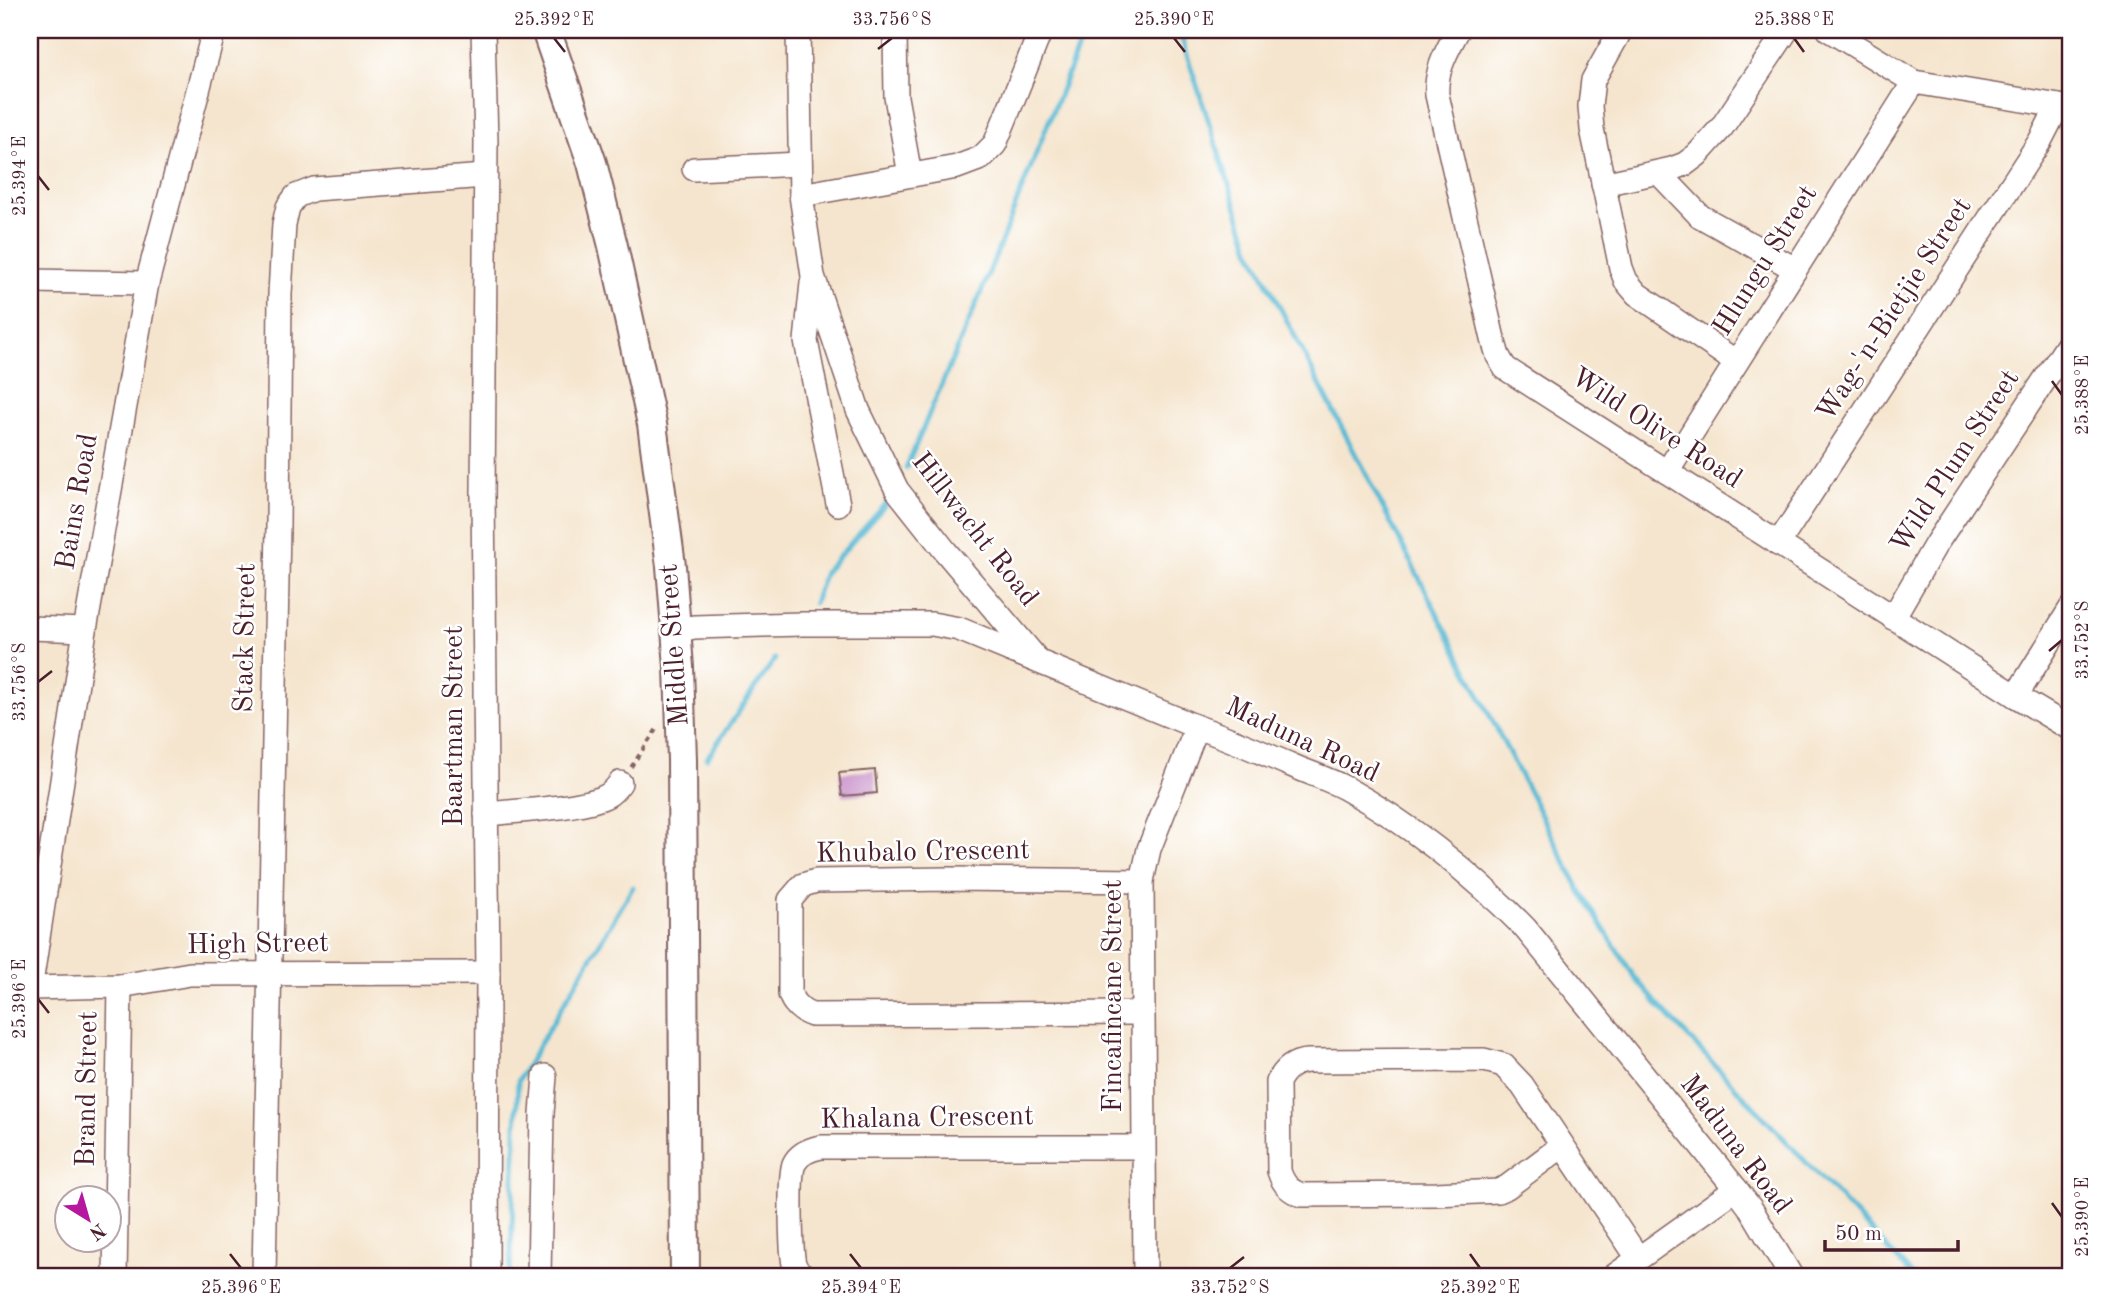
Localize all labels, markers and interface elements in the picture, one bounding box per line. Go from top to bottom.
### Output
text: 25.392°E [514,11,594,29]
text: 33.756°S [853,11,931,29]
text: 25.390°E [1134,11,1214,29]
text: 25.388°E [1754,11,1834,29]
text: 25.394°E [11,136,29,216]
street label: Hlungu Street [1709,181,1823,341]
street label: Wag-'n-Bietjie Street [1812,193,1978,427]
text: 25.388°E [2074,355,2092,435]
street label: Wild Olive Road [1566,363,1746,495]
street label: Wild Plum Street [1887,365,2025,559]
street label: Bains Road [52,432,104,572]
street label: Hillwacht Road [905,448,1043,612]
street label: Stack Street [231,563,261,713]
street label: Middle Street [655,563,695,727]
text: 33.752°S [2074,601,2092,679]
street label: Baartman Street [441,625,469,827]
text: 33.756°S [11,643,29,721]
street label: Maduna Road [1221,693,1383,789]
street label: Khubalo Crescent [816,837,1030,869]
street label: Fincafincane Street [1100,879,1128,1113]
street label: High Street [187,930,329,960]
text: 25.396°E [11,959,29,1039]
street label: Brand Street [73,1011,103,1167]
street label: Maduna Road [1674,1070,1796,1220]
street label: Khalana Crescent [820,1103,1034,1135]
text: 25.390°E [2074,1177,2092,1257]
north arrow [52,1184,122,1254]
scale bar [1825,1208,1958,1252]
text: N [85,1219,108,1243]
text: 50 m [1835,1224,1882,1245]
text: 25.396°E [201,1279,281,1297]
text: 25.394°E [821,1279,901,1297]
text: 33.752°S [1191,1279,1269,1297]
text: 25.392°E [1440,1279,1520,1297]

